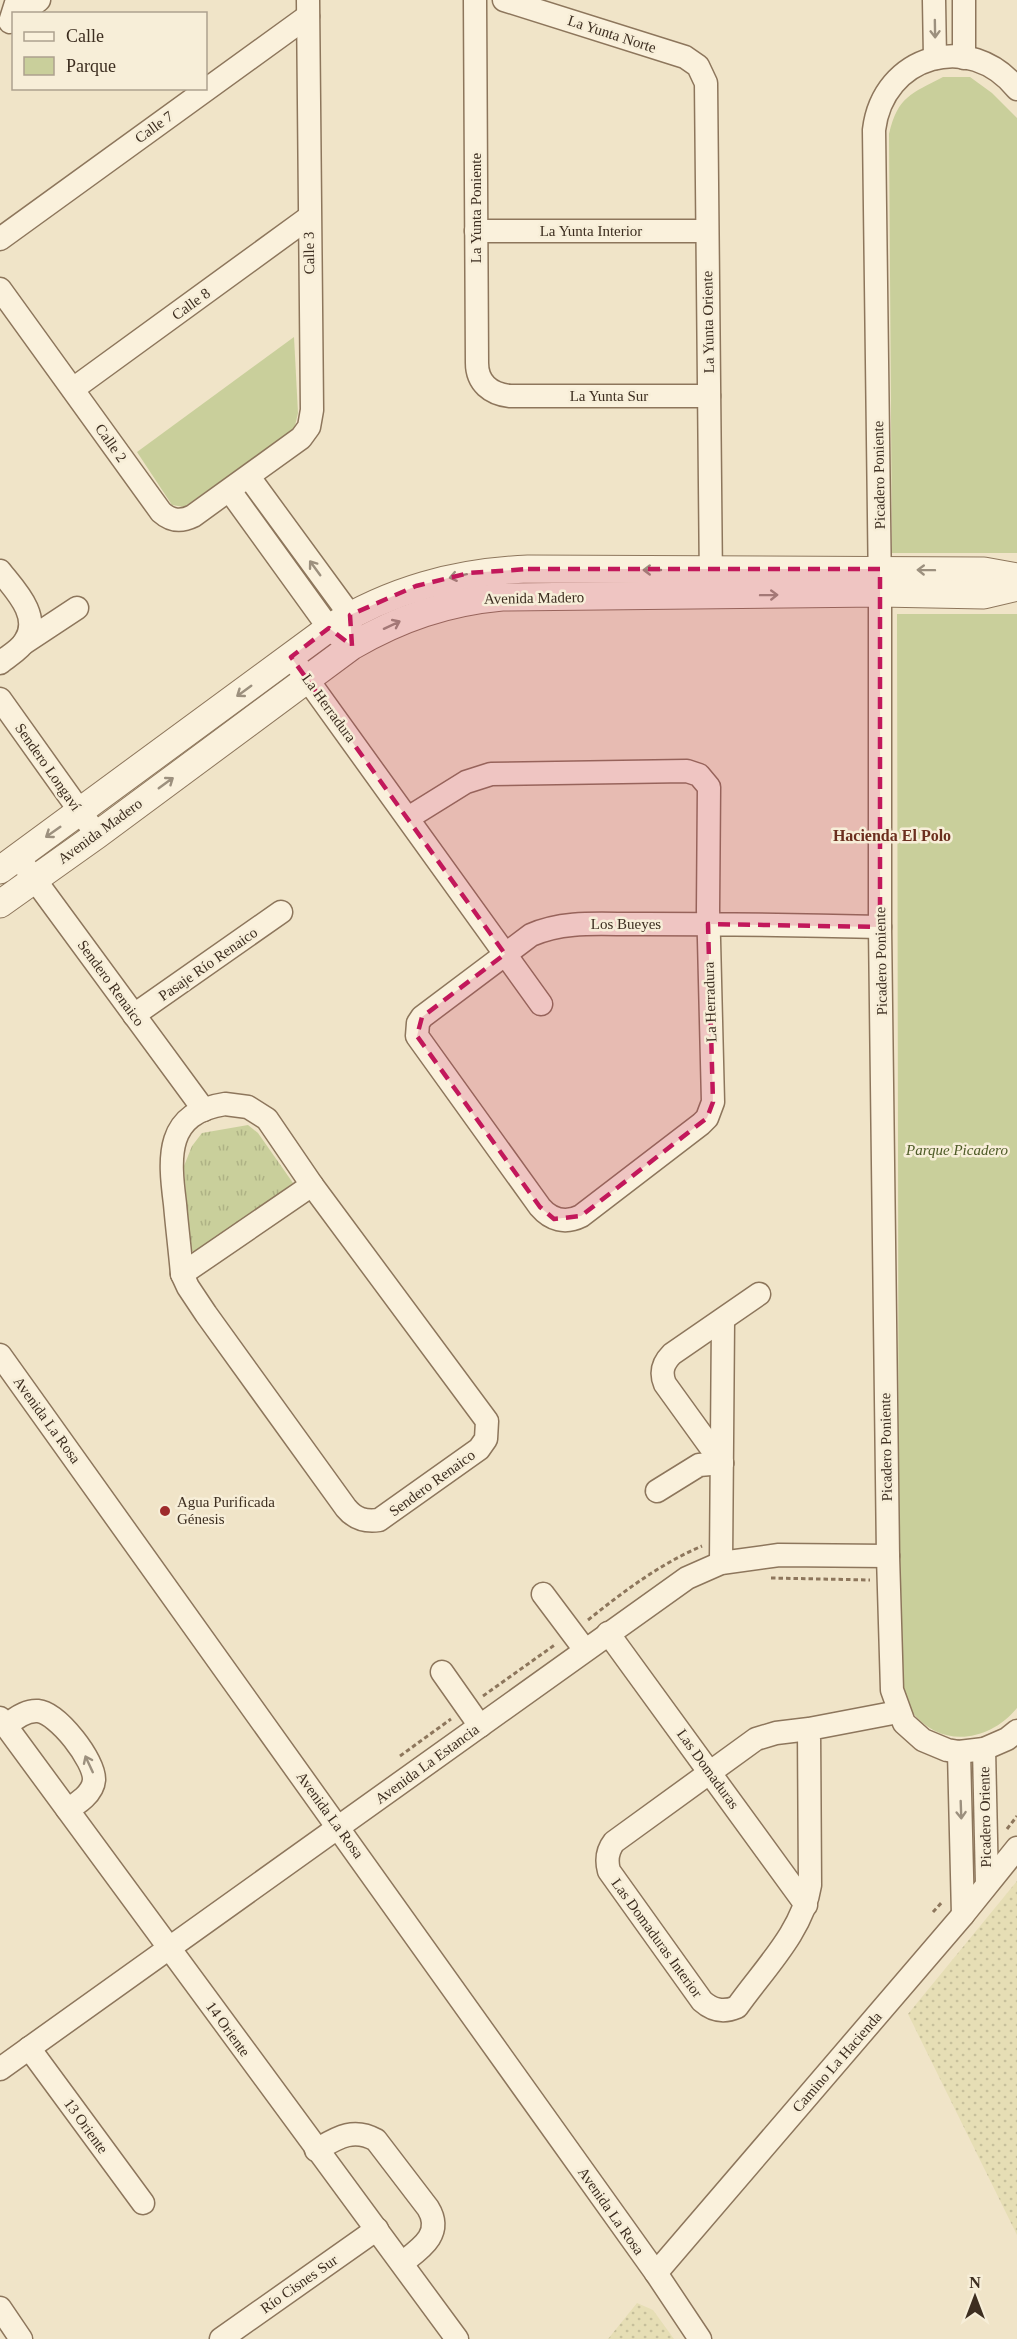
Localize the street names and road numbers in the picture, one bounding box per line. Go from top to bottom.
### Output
street label: La Yunta Norte [566,12,658,56]
street label: Calle 7 [132,108,176,146]
street label: La Yunta Poniente [468,153,484,263]
street label: La Yunta Interior [540,223,642,239]
street label: Calle 3 [301,231,317,275]
street label: La Yunta Oriente [699,270,717,374]
street label: Calle 8 [169,285,213,323]
street label: La Yunta Sur [570,388,648,404]
street label: Picadero Poniente [870,420,888,529]
street label: Calle 2 [92,421,130,465]
street label: Avenida Madero [484,589,584,607]
street label: La Herradura [299,671,359,745]
street label: Sendero Longaví [12,720,84,814]
street label: Avenida Madero [55,795,145,867]
street label: Picadero Poniente [872,906,890,1015]
street label: Los Bueyes [591,916,661,932]
street label: Pasaje Río Renaico [156,924,260,1004]
street label: Sendero Renaico [75,937,147,1029]
street label: La Herradura [701,961,719,1042]
street label: Avenida La Rosa [10,1374,84,1467]
street label: Picadero Poniente [877,1392,895,1501]
street label: Sendero Renaico [386,1447,478,1519]
street label: Avenida La Estancia [372,1721,482,1807]
street label: Las Domaduras [674,1726,742,1812]
street label: Picadero Oriente [976,1766,994,1868]
street label: Avenida La Rosa [293,1769,367,1862]
street label: Las Domaduras Interior [608,1875,706,2001]
street label: 14 Oriente [203,1999,253,2060]
street label: Camino La Hacienda [789,2008,885,2115]
street label: 13 Oriente [61,2096,111,2157]
street label: Avenida La Rosa [575,2164,647,2258]
street label: Río Cisnes Sur [258,2252,340,2316]

